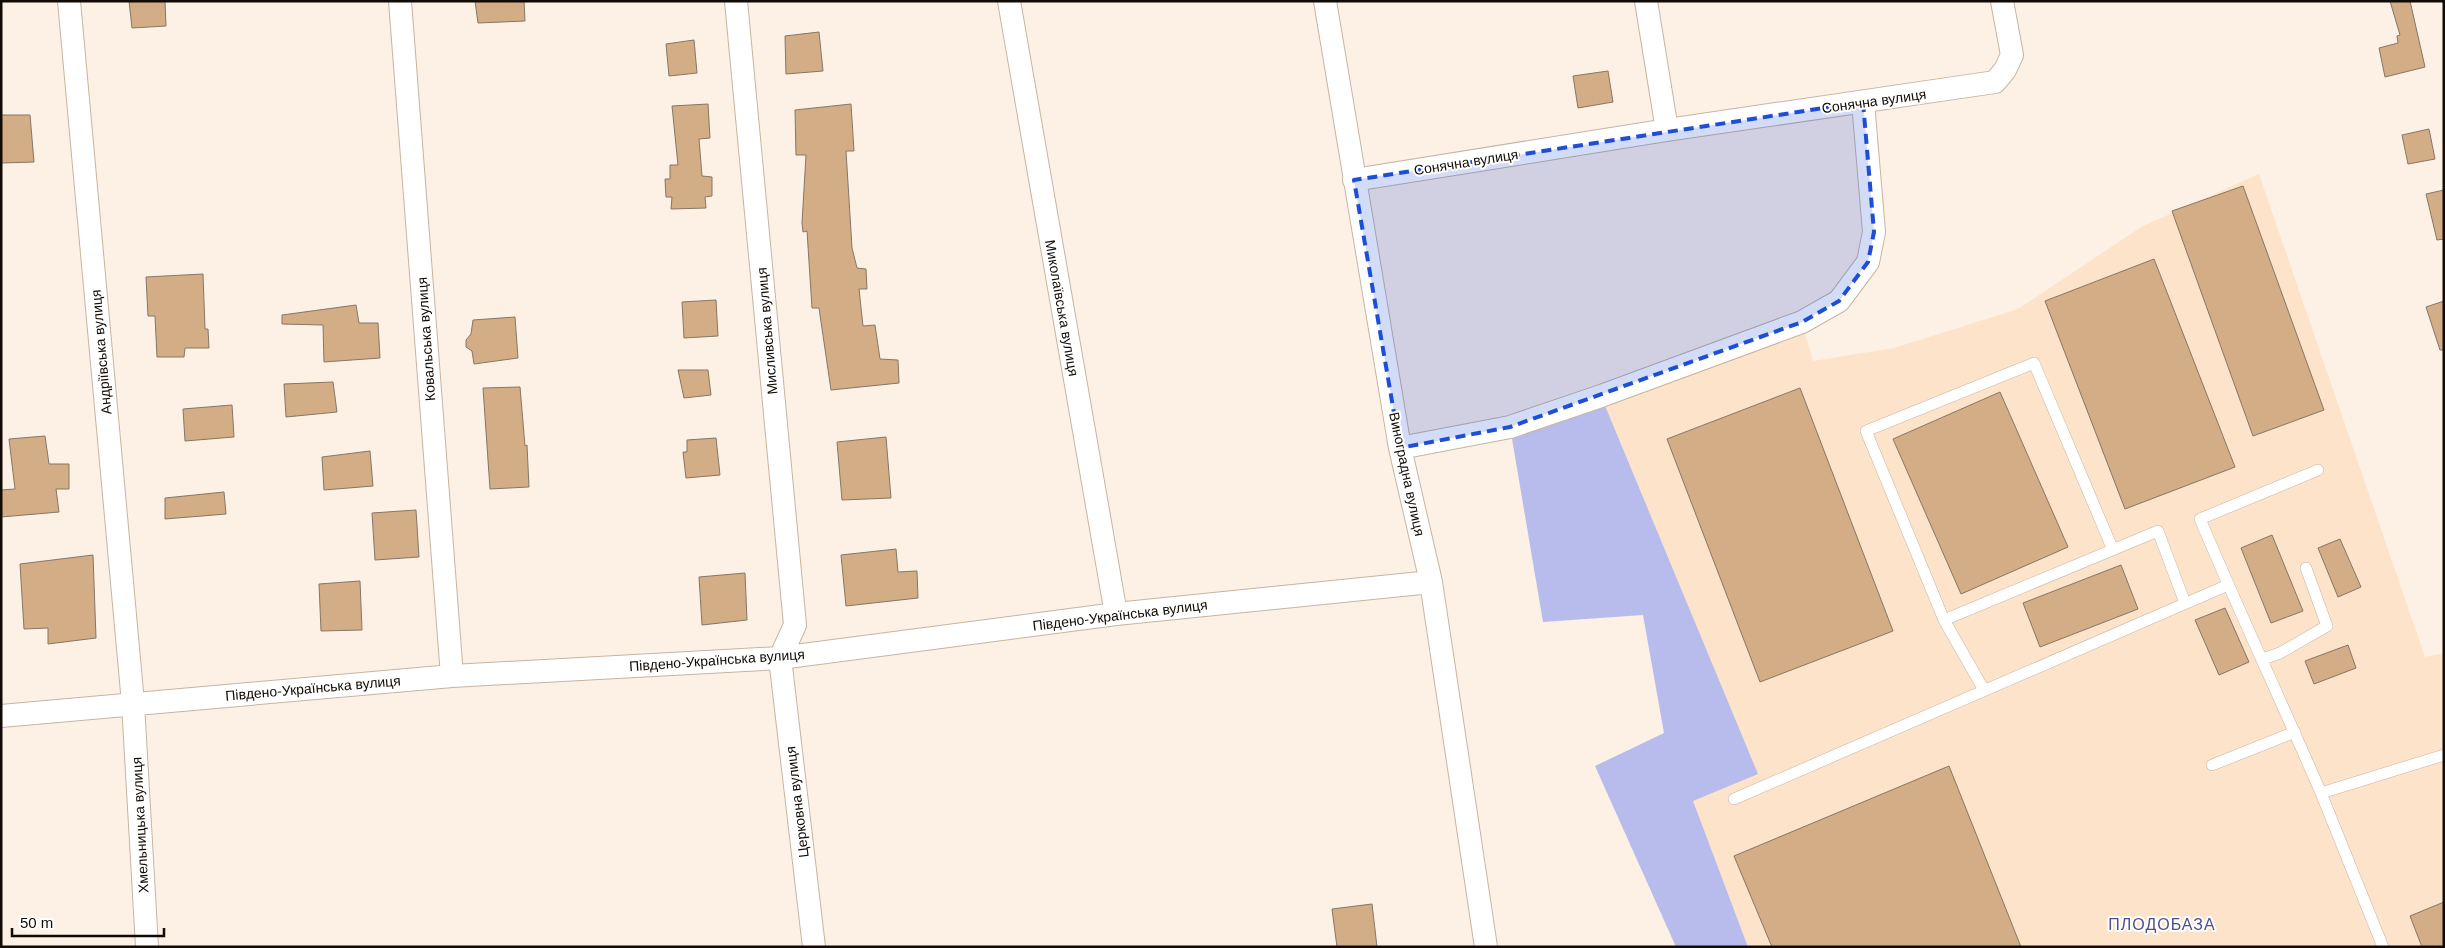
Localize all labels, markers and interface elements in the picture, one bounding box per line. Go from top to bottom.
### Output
street label: Сонячна вулиця [1821,86,1927,116]
street label: Сонячна вулиця [1413,146,1519,178]
street label: Миколаївська вулиця [1042,239,1082,377]
street label: Мисливська вулиця [753,267,781,395]
street label: Ковальська вулиця [414,276,438,402]
street label: Андріївська вулиця [88,289,114,415]
street label: Виноградна вулиця [1386,411,1428,537]
street label: Південо-Українська вулиця [1032,596,1208,634]
street label: Південо-Українська вулиця [629,646,805,674]
street label: Південо-Українська вулиця [225,672,401,704]
street label: Церковна вулиця [782,745,812,859]
street label: Хмельницька вулиця [128,757,152,893]
scale bar [12,906,165,938]
text: 50 m [20,914,53,931]
district label: ПЛОДОБАЗА [2108,916,2216,933]

